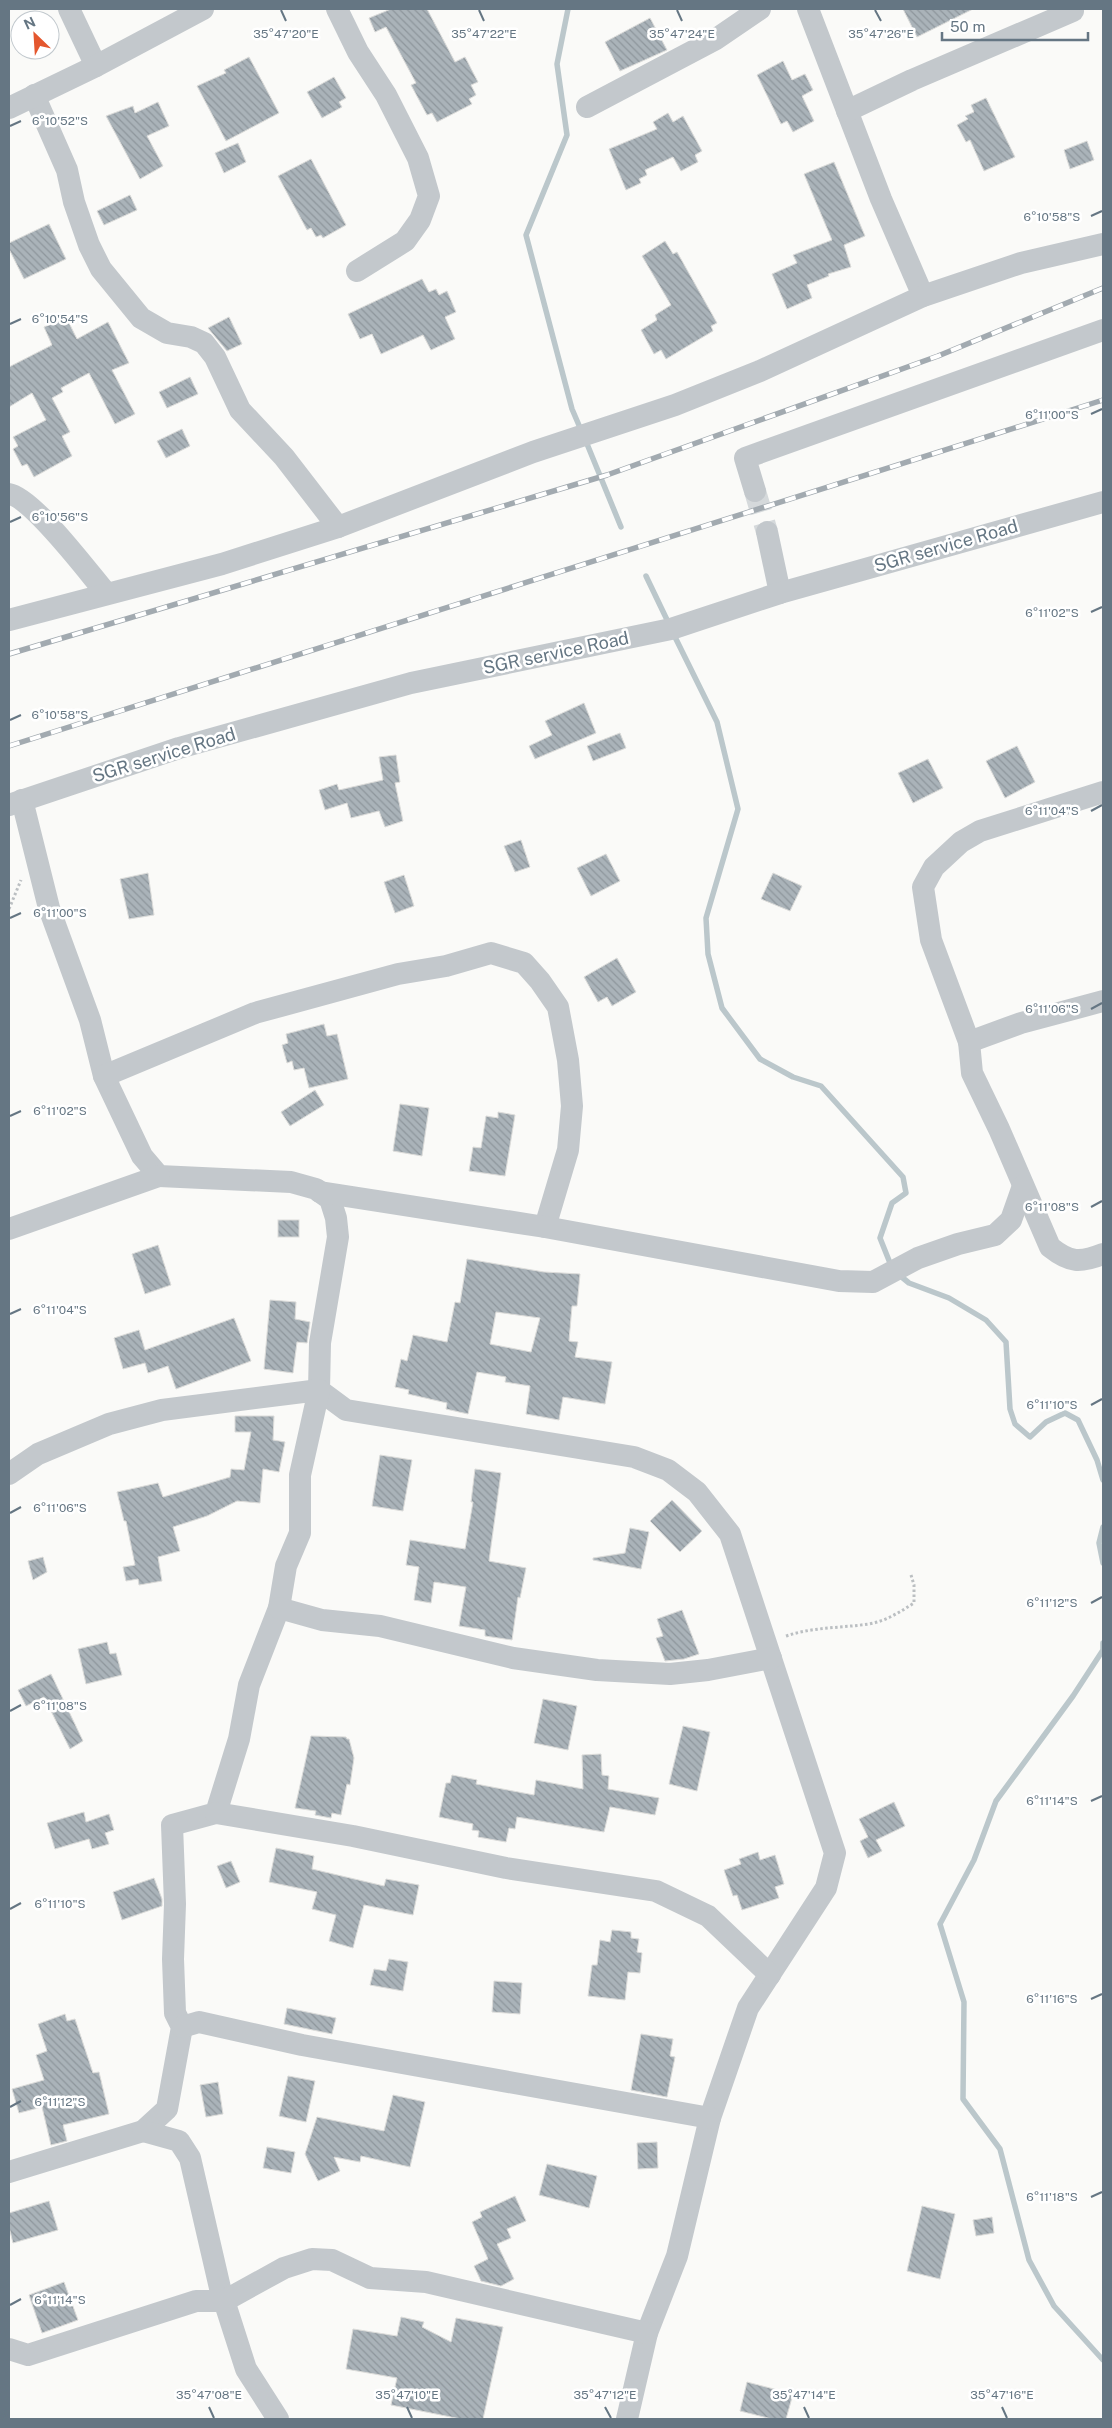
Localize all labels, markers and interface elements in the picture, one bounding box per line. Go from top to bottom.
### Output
north arrow [10,10,60,60]
scale bar [942,10,1088,42]
text: N [21,14,38,33]
text: 50 m [950,18,985,35]
text: 35°47'20"E [253,27,319,41]
text: 35°47'22"E [451,27,517,41]
text: 35°47'24"E [649,27,715,41]
text: 35°47'26"E [848,27,914,41]
text: 6°10'52"S [32,114,88,128]
text: 6°10'58"S [1024,210,1080,224]
text: 6°10'54"S [32,312,88,326]
text: 6°11'00"S [1025,408,1079,422]
text: 6°10'56"S [32,510,88,524]
street label: SGR service Road [872,515,1020,576]
text: 6°11'02"S [1025,606,1079,620]
street label: SGR service Road [481,627,631,678]
text: 6°10'58"S [32,708,88,722]
street label: SGR service Road [90,723,238,786]
text: 6°11'04"S [1025,804,1079,818]
text: 6°11'00"S [33,906,87,920]
text: 6°11'06"S [1025,1002,1079,1016]
text: 6°11'02"S [33,1104,87,1118]
text: 6°11'08"S [1025,1200,1079,1214]
text: 6°11'04"S [33,1303,87,1317]
text: 6°11'10"S [1026,1398,1078,1412]
text: 6°11'06"S [33,1501,87,1515]
text: 6°11'12"S [1027,1596,1077,1610]
text: 6°11'08"S [33,1699,87,1713]
text: 6°11'14"S [1026,1794,1078,1808]
text: 6°11'10"S [34,1897,86,1911]
text: 6°11'16"S [1026,1992,1078,2006]
text: 6°11'12"S [35,2095,85,2109]
text: 6°11'18"S [1026,2190,1078,2204]
text: 6°11'14"S [34,2293,86,2307]
text: 35°47'08"E [176,2388,242,2402]
text: 35°47'10"E [375,2388,439,2402]
text: 35°47'12"E [573,2388,637,2402]
text: 35°47'14"E [772,2388,836,2402]
text: 35°47'16"E [970,2388,1034,2402]

